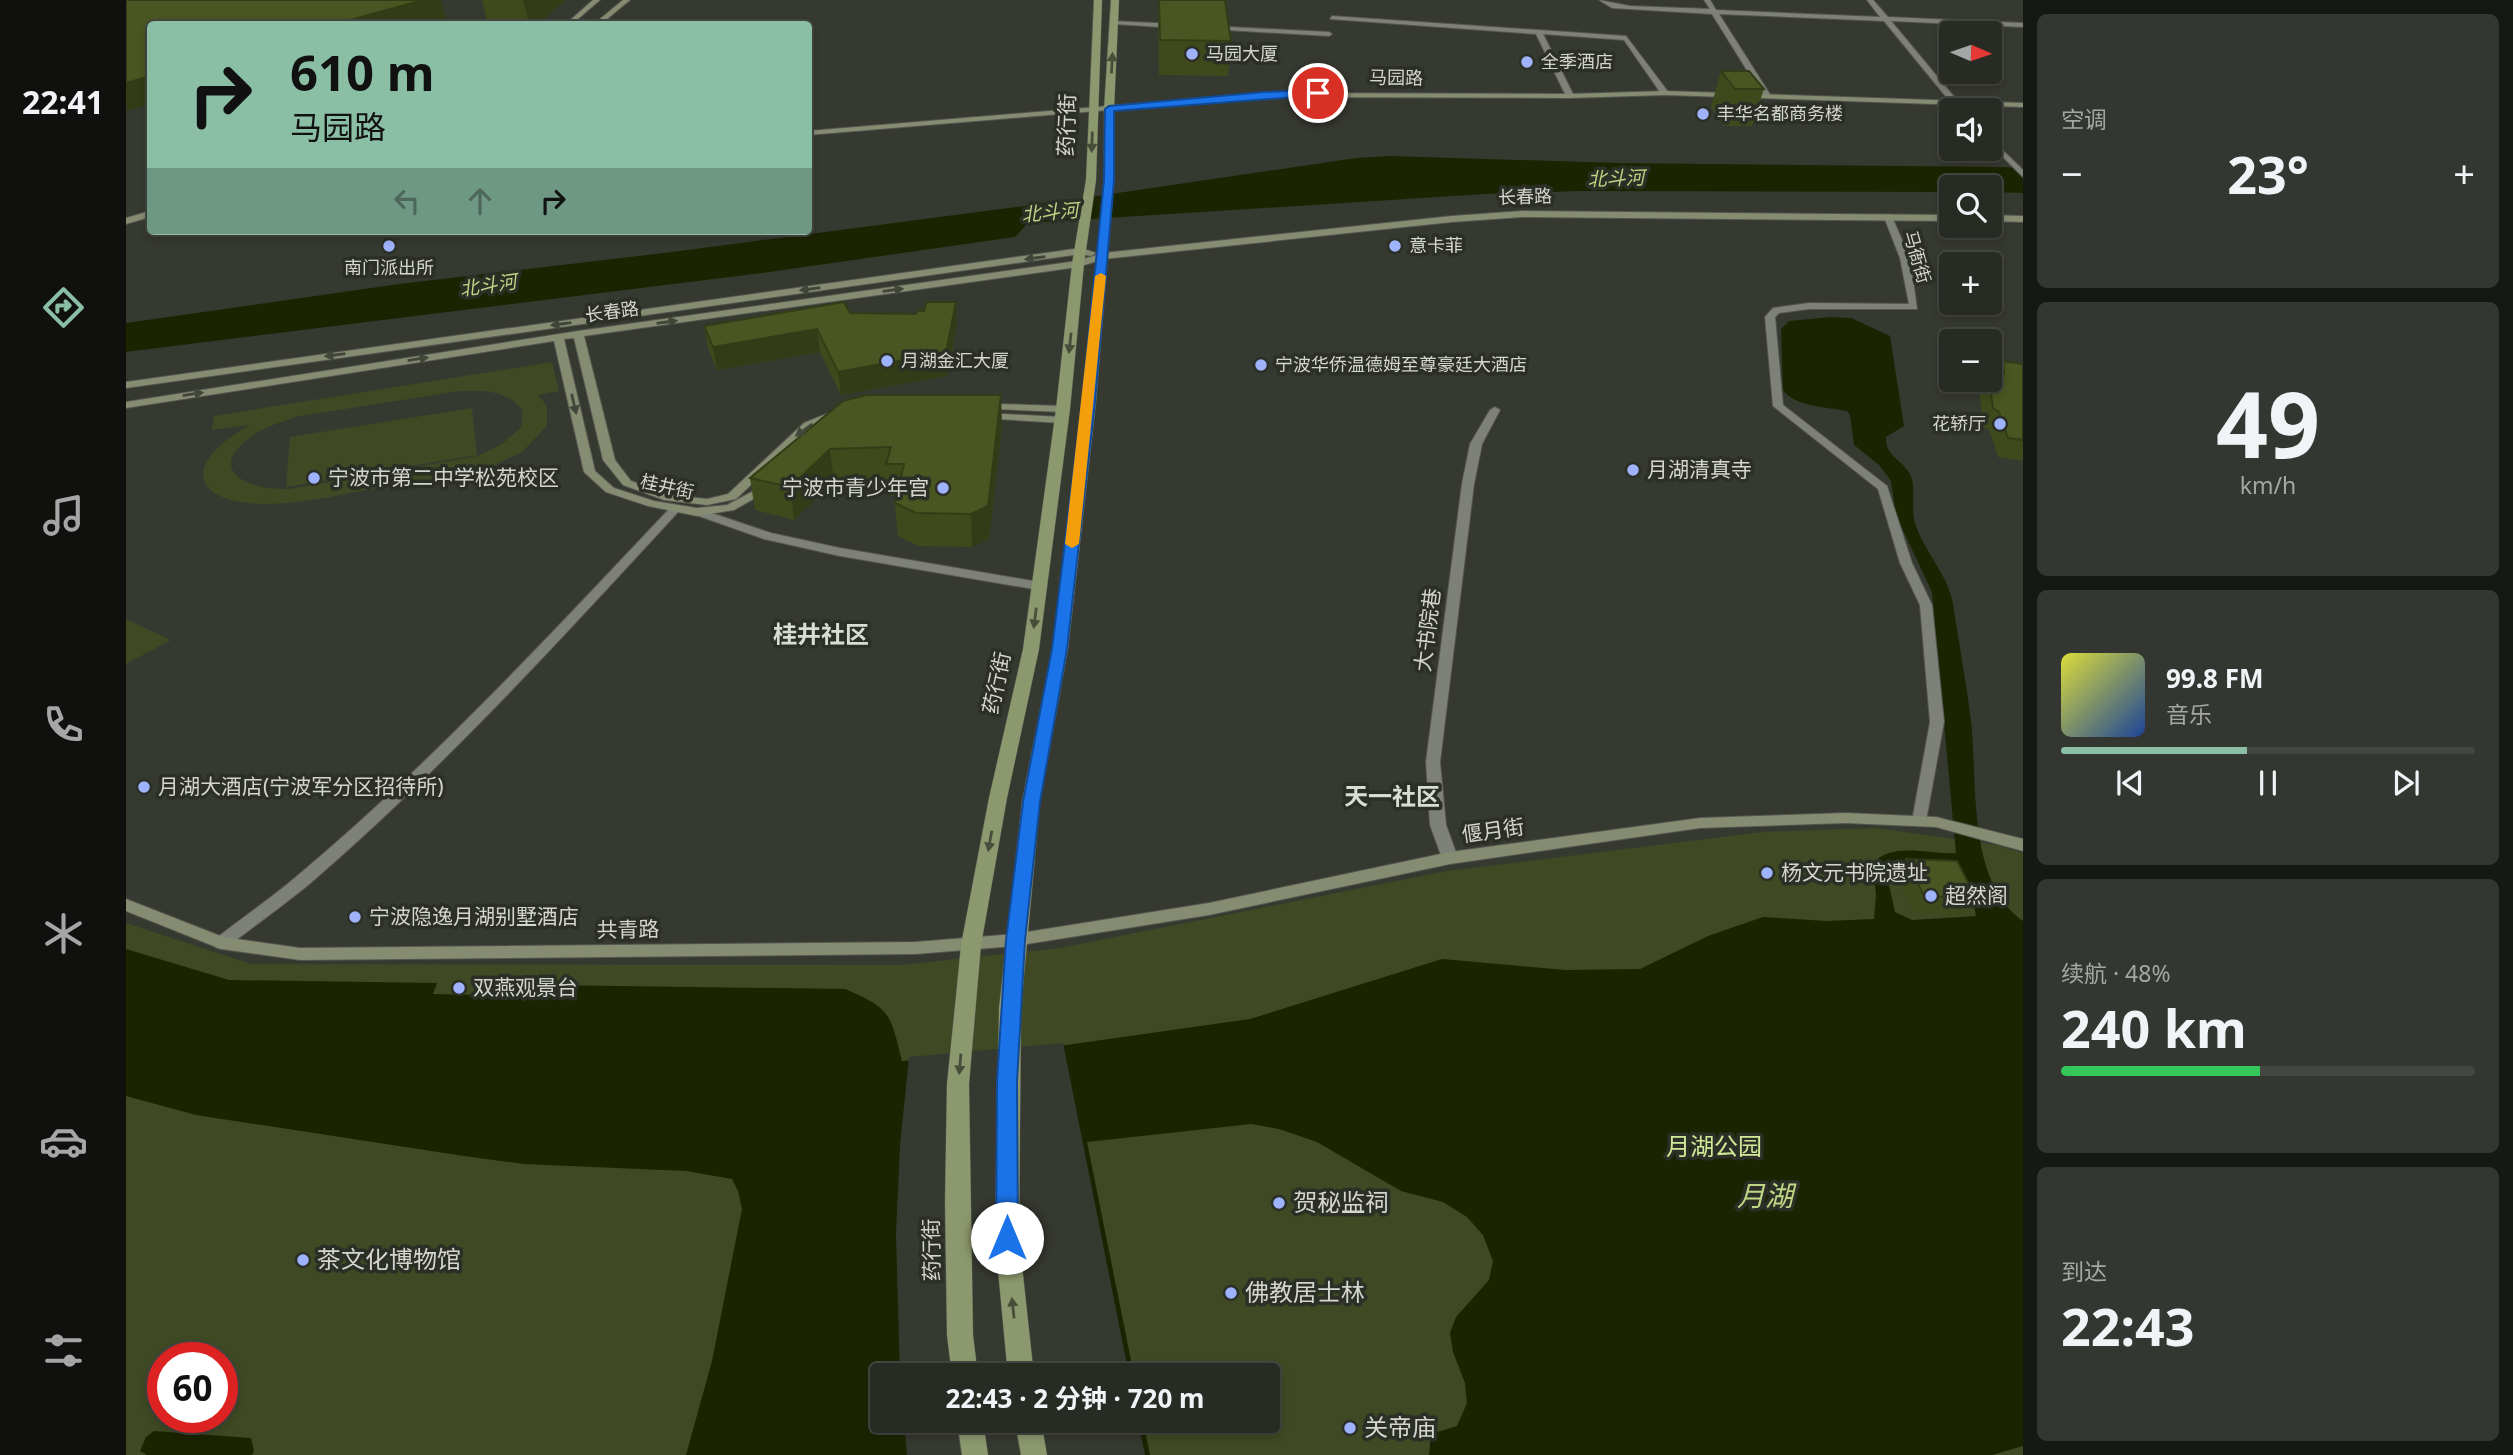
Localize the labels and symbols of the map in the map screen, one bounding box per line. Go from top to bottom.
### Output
north arrow [1939,21,2002,84]
place label: 马园大厦 [1206,41,1278,65]
marker: 马园大厦 [1184,46,1200,62]
place label: 全季酒店 [1541,49,1613,73]
one-way arrow [1107,52,1118,74]
marker: 全季酒店 [1519,54,1535,70]
pin [1288,63,1348,123]
street label: 马园路 [1369,65,1423,89]
street label: 药行街 [1051,93,1081,157]
place label: 丰华名都商务楼 [1717,101,1843,125]
marker: 丰华名都商务楼 [1695,106,1711,122]
one-way arrow [1087,131,1098,153]
water label: 北斗河 [1587,164,1649,192]
street label: 长春路 [1498,183,1552,209]
water label: 北斗河 [1020,196,1084,227]
street label: 马衙街 [1899,227,1937,286]
place label: 意卡菲 [1409,233,1463,257]
marker: 南门派出所 [381,238,397,254]
marker: 意卡菲 [1387,238,1403,254]
one-way arrow [1024,252,1046,263]
place label: 南门派出所 [344,255,434,279]
water label: 北斗河 [458,268,522,302]
one-way arrow [799,284,821,295]
one-way arrow [882,285,904,296]
street label: 长春路 [583,295,640,327]
one-way arrow [657,316,679,327]
one-way arrow [549,319,571,330]
one-way arrow [1064,332,1075,354]
place label: 月湖金汇大厦 [901,348,1009,372]
one-way arrow [324,350,346,361]
place label: 宁波华侨温德姆至尊豪廷大酒店 [1275,352,1527,376]
one-way arrow [407,353,429,364]
marker: 月湖金汇大厦 [879,353,895,369]
marker: 宁波华侨温德姆至尊豪廷大酒店 [1253,357,1269,373]
one-way arrow [183,388,205,399]
one-way arrow [568,393,579,415]
place label: 花轿厅 [1932,411,1986,435]
marker: 花轿厅 [1992,416,2008,432]
one-way arrow [795,423,813,437]
place label: 月湖清真寺 [1647,455,1752,483]
marker: 月湖清真寺 [1625,462,1641,478]
place label: 宁波市第二中学松苑校区 [328,463,559,491]
street label: 桂井街 [638,468,696,504]
marker: 宁波市第二中学松苑校区 [306,470,322,486]
place label: 宁波市青少年宫 [782,473,929,501]
marker: 宁波市青少年宫 [935,480,951,496]
street label: 大书院巷 [1408,586,1446,673]
one-way arrow [1030,607,1041,629]
district label: 桂井社区 [773,617,869,650]
street label: 药行街 [976,649,1016,717]
place label: 月湖大酒店(宁波军分区招待所) [158,772,444,800]
marker: 月湖大酒店(宁波军分区招待所) [136,779,152,795]
district label: 天一社区 [1344,779,1440,812]
street label: 偃月街 [1460,812,1526,848]
one-way arrow [985,830,996,852]
place label: 杨文元书院遗址 [1781,858,1928,886]
marker: 杨文元书院遗址 [1759,865,1775,881]
place label: 超然阁 [1945,881,2008,909]
marker: 超然阁 [1923,888,1939,904]
place label: 宁波隐逸月湖别墅酒店 [369,902,579,930]
marker: 宁波隐逸月湖别墅酒店 [347,909,363,925]
street label: 共青路 [596,914,660,944]
place label: 双燕观景台 [473,973,578,1001]
marker: 双燕观景台 [451,980,467,996]
one-way arrow [954,1053,965,1075]
park label: 月湖公园 [1666,1129,1762,1162]
water label: 月湖 [1737,1176,1797,1214]
place label: 贺秘监祠 [1293,1185,1389,1218]
marker: 贺秘监祠 [1271,1195,1287,1211]
position arrow [970,1201,1044,1275]
street label: 药行街 [916,1218,946,1282]
place label: 茶文化博物馆 [317,1242,461,1275]
marker: 茶文化博物馆 [295,1252,311,1268]
place label: 佛教居士林 [1245,1275,1365,1308]
marker: 佛教居士林 [1223,1285,1239,1301]
one-way arrow [1008,1297,1019,1319]
speed limit sign: 60 [147,1342,238,1433]
place label: 关帝庙 [1364,1410,1436,1443]
marker: 关帝庙 [1342,1420,1358,1436]

